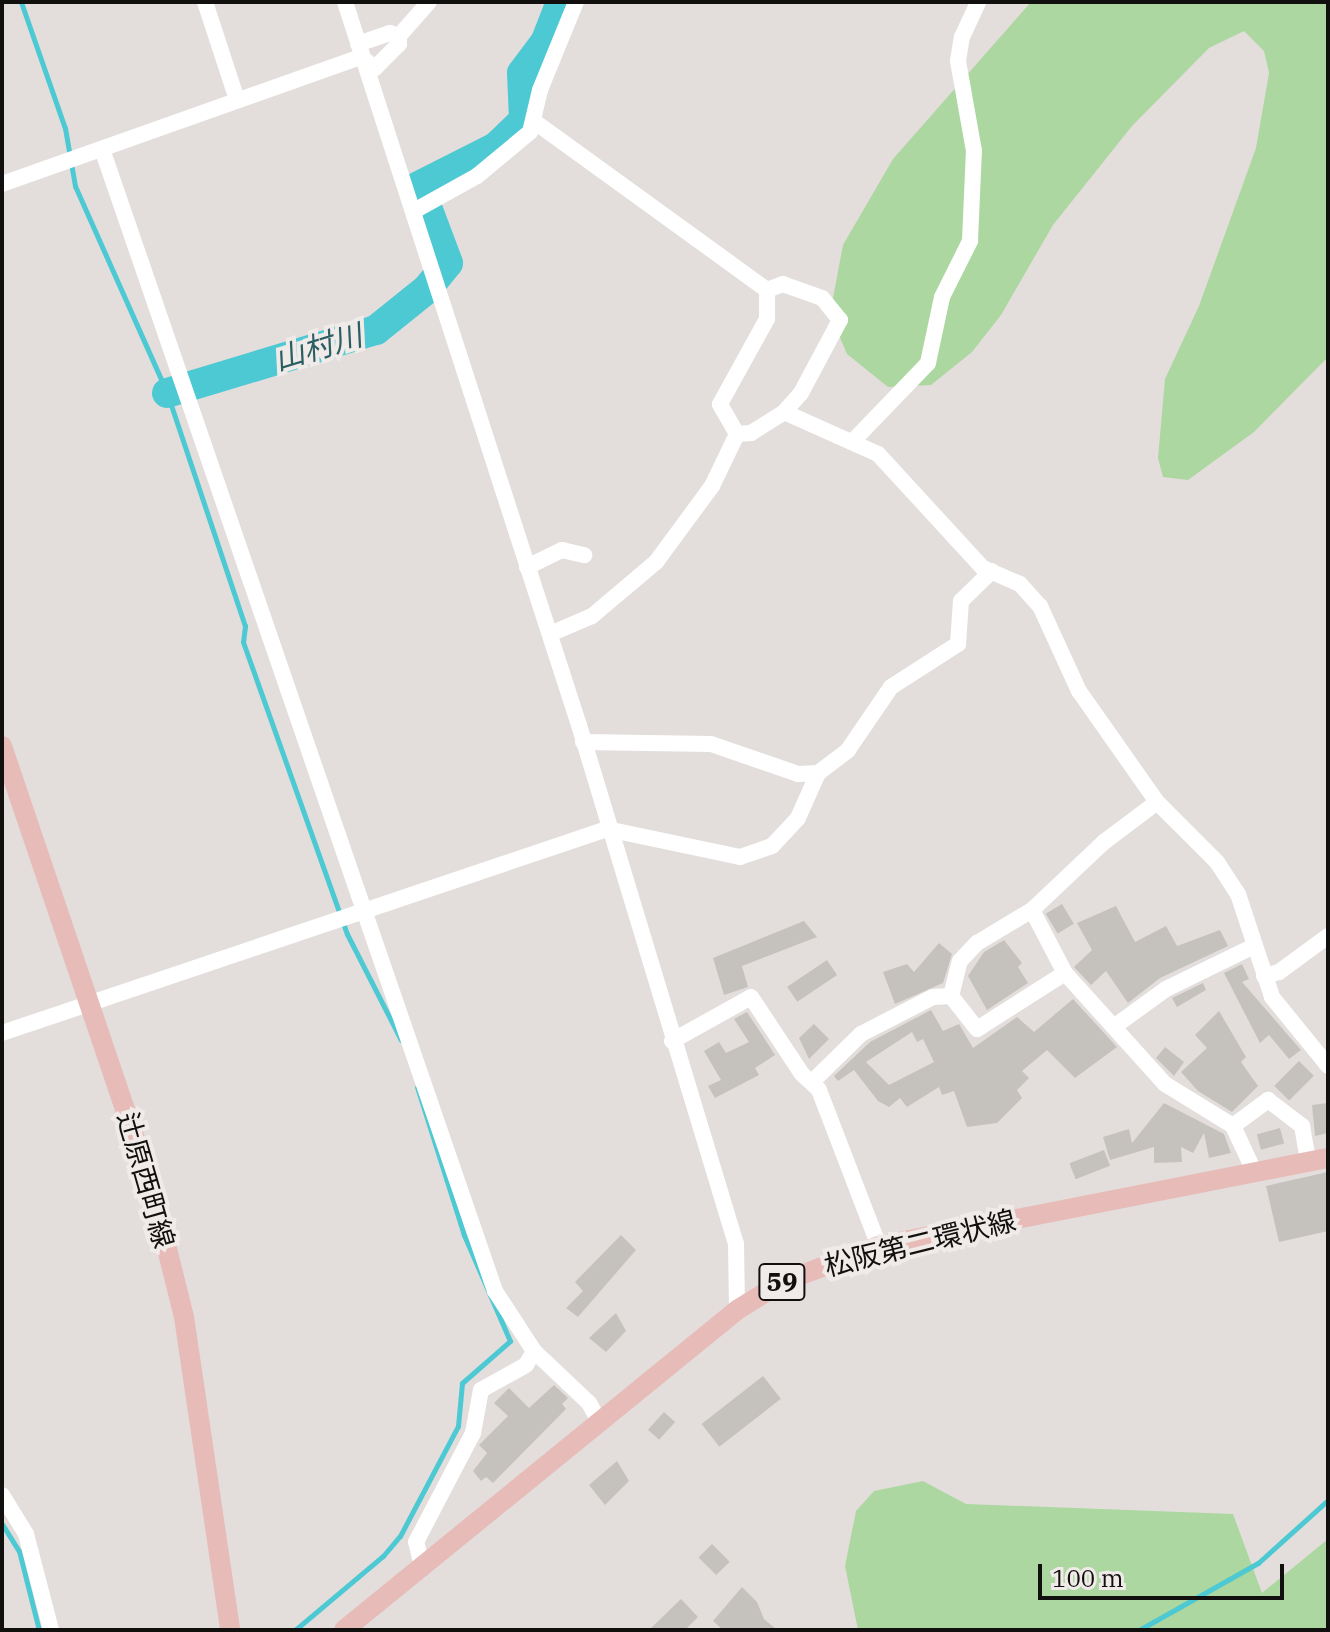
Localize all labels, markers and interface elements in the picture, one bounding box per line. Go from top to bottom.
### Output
water label: 山村川 [270,317,366,377]
street label: 辻原西町線 [111,1108,181,1252]
street label: 松阪第二環状線 [821,1203,1019,1283]
road number: 59 [758,1260,806,1304]
scale bar [1042,1548,1288,1598]
text: 100 m [1052,1562,1124,1594]

